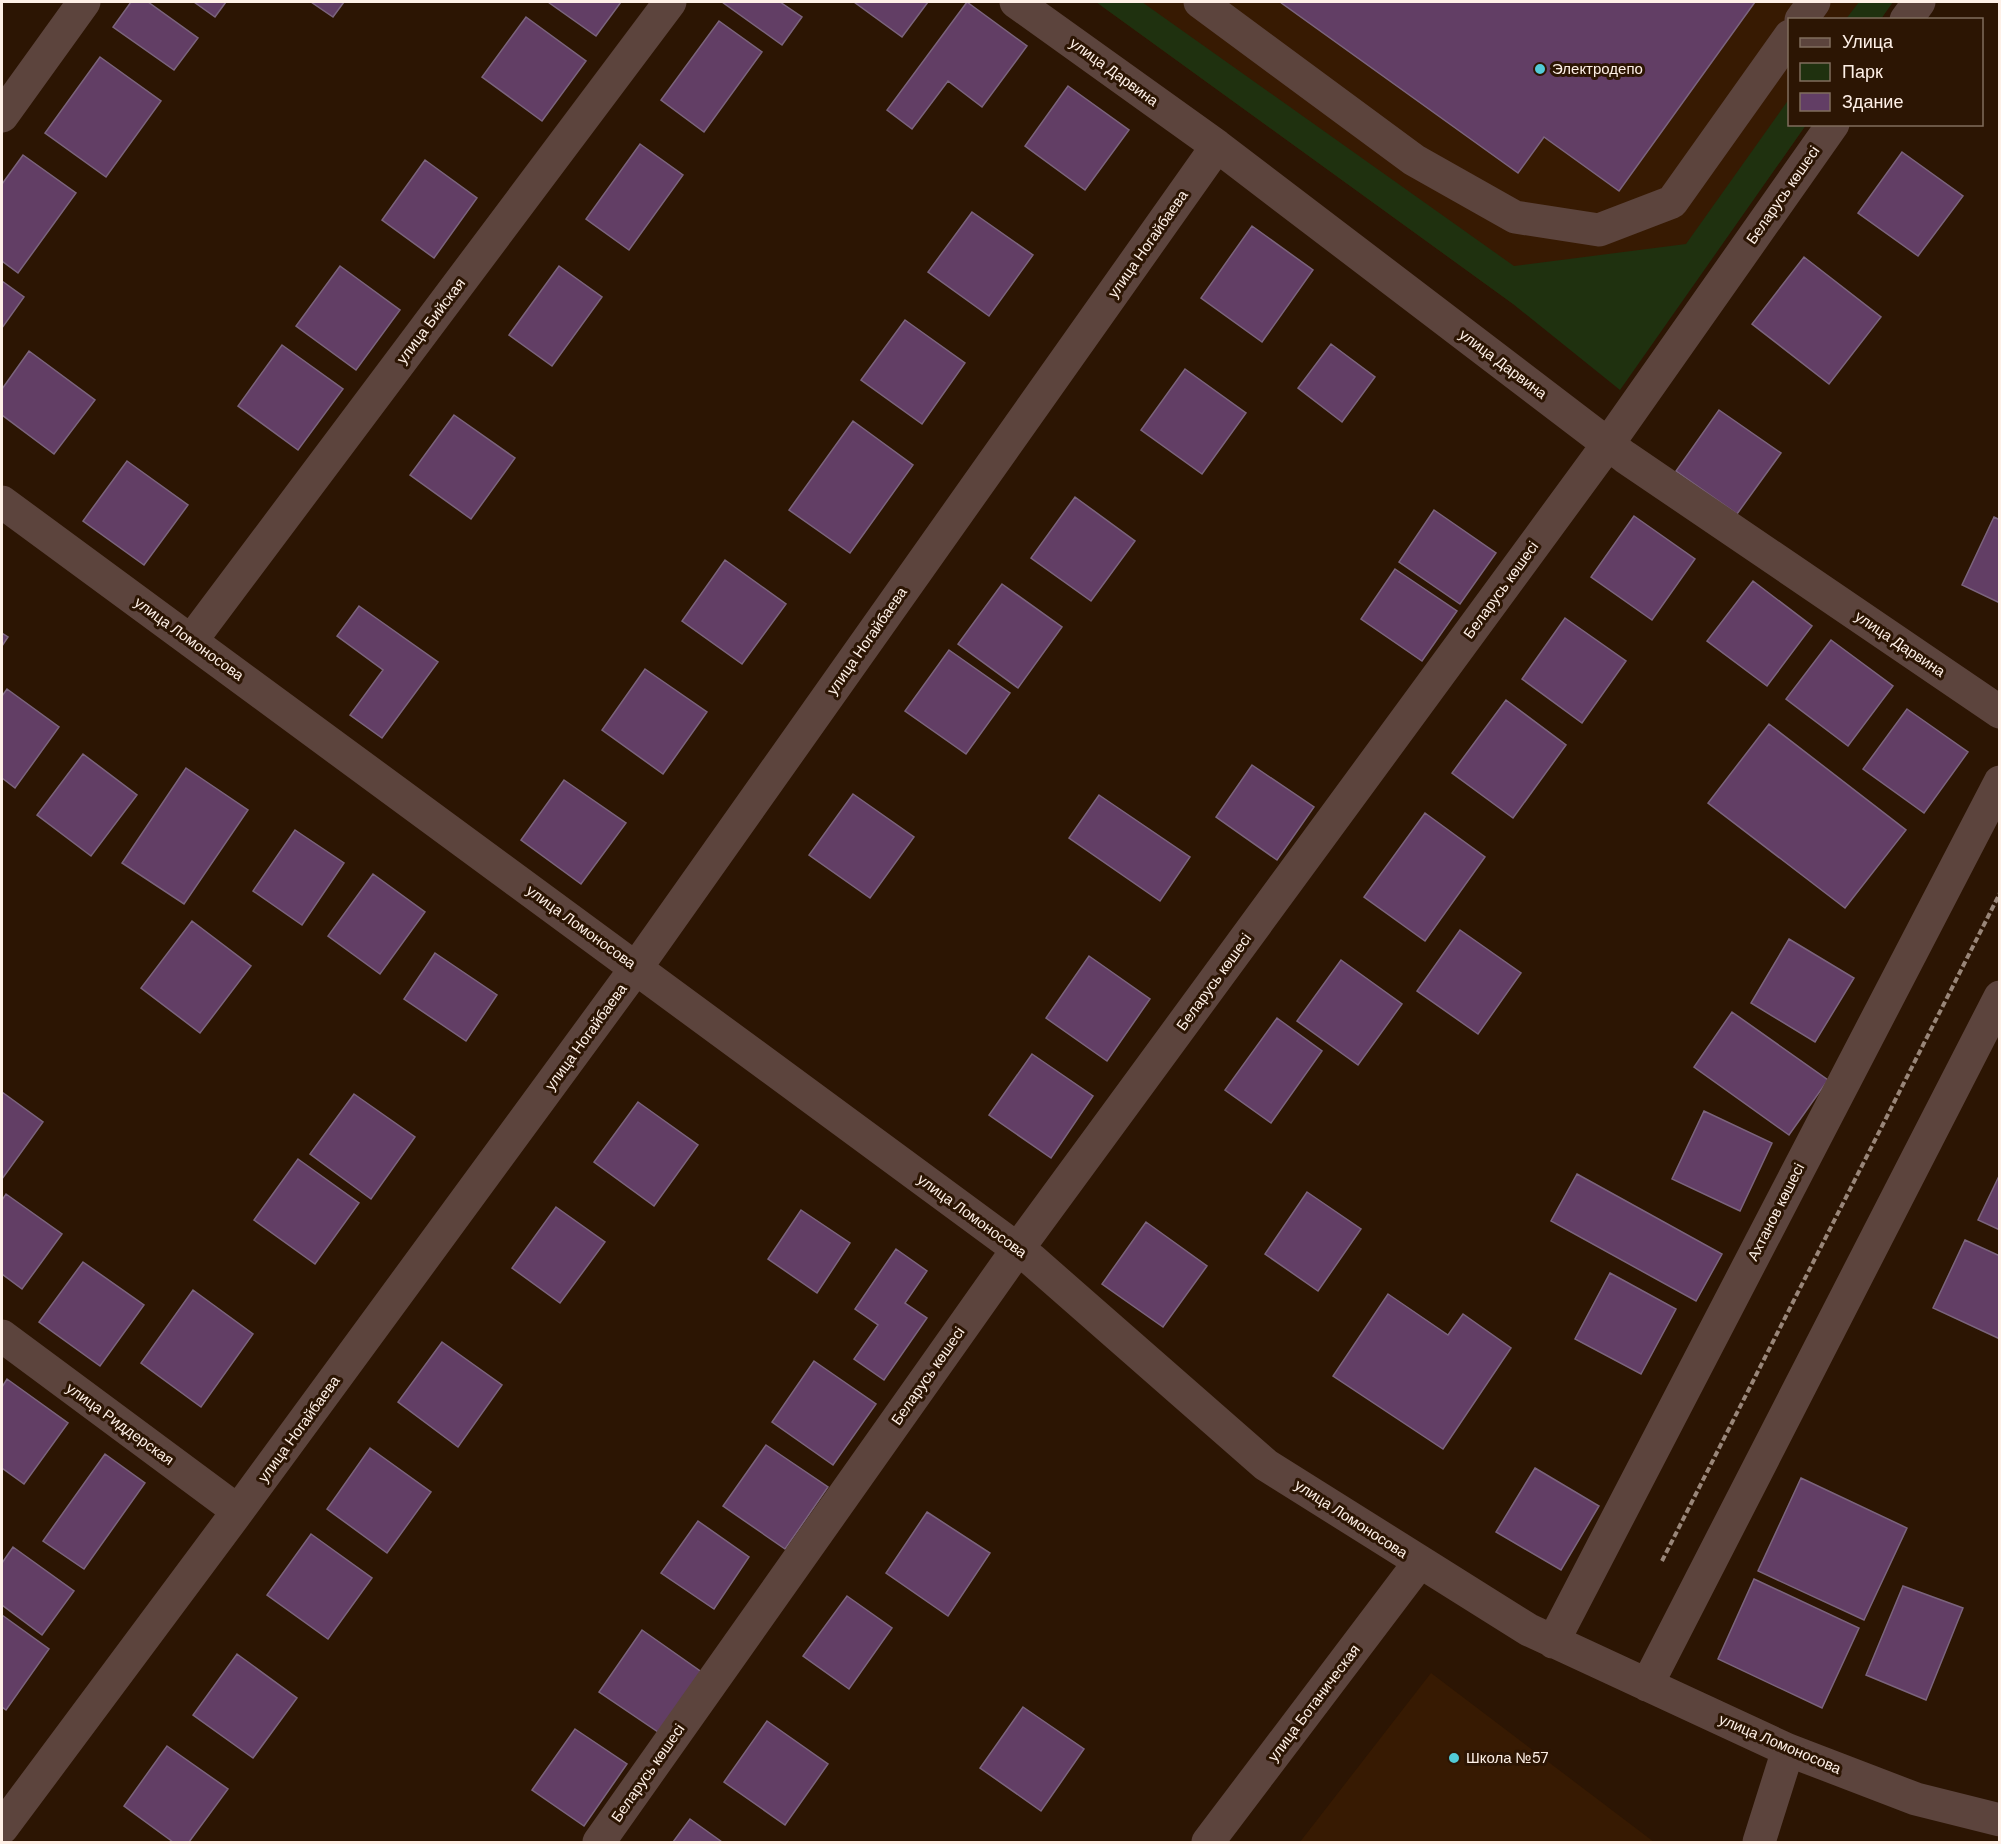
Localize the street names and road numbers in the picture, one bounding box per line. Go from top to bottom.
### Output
street label: улица Дарвина [1066,33,1163,111]
street label: Беларусь көшесі [1742,142,1824,248]
street label: улица Ногайбаева [1103,186,1193,302]
street label: улица Бийская [392,274,470,368]
street label: улица Дарвина [1455,324,1551,404]
street label: Беларусь көшесі [1459,537,1543,643]
street label: улица Ногайбаева [822,583,912,699]
street label: улица Ломоносова [130,592,248,686]
street label: улица Дарвина [1851,606,1950,682]
street label: улица Ломоносова [522,880,640,974]
street label: Беларусь көшесі [1172,929,1256,1035]
street label: улица Ногайбаева [540,979,632,1094]
street label: Ахтанов көшесі [1743,1160,1809,1264]
street label: улица Ломоносова [913,1169,1031,1263]
street label: Беларусь көшесі [887,1323,969,1429]
street label: улица Ногайбаева [253,1371,345,1486]
street label: улица Риддерская [62,1378,178,1470]
street label: улица Ломоносова [1291,1475,1412,1563]
street label: улица Ботаническая [1263,1640,1365,1766]
street label: улица Ломоносова [1716,1709,1845,1779]
street label: Беларусь көшесі [607,1720,689,1826]

